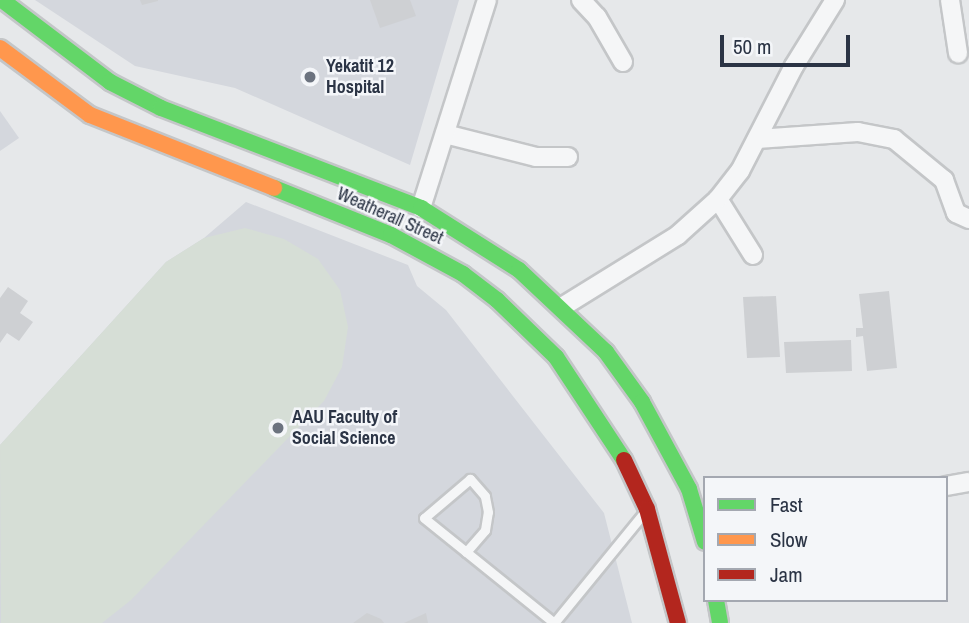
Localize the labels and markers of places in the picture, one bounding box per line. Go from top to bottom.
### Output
place label: Yekatit 12 Hospital [326,56,394,98]
marker: Yekatit 12 Hospital [300,67,320,87]
place label: AAU Faculty of Social Science [292,407,397,450]
marker: AAU Faculty of Social Science [270,420,286,436]

